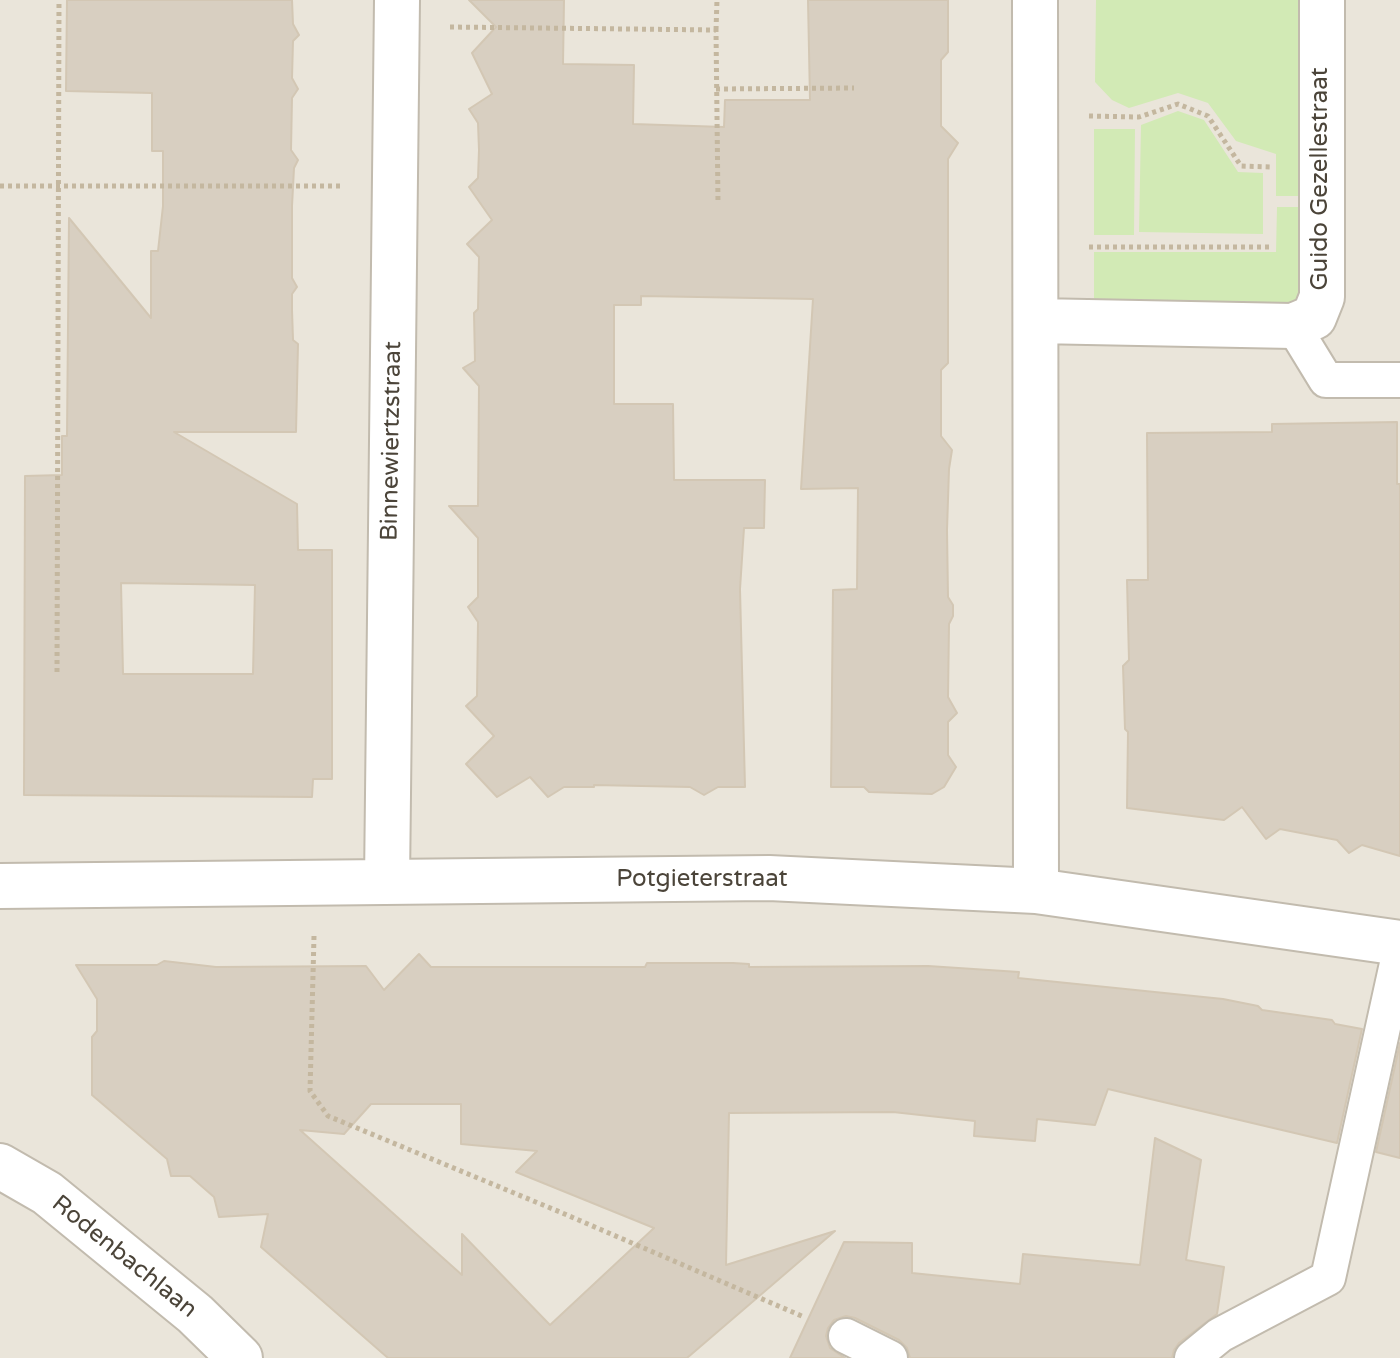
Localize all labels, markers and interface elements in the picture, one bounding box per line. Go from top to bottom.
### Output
street label: Guido Gezellestraat [1307,67,1335,291]
street label: Binnewiertzstraat [376,341,408,541]
street label: Potgieterstraat [616,866,788,894]
street label: Rodenbachlaan [46,1190,202,1324]

